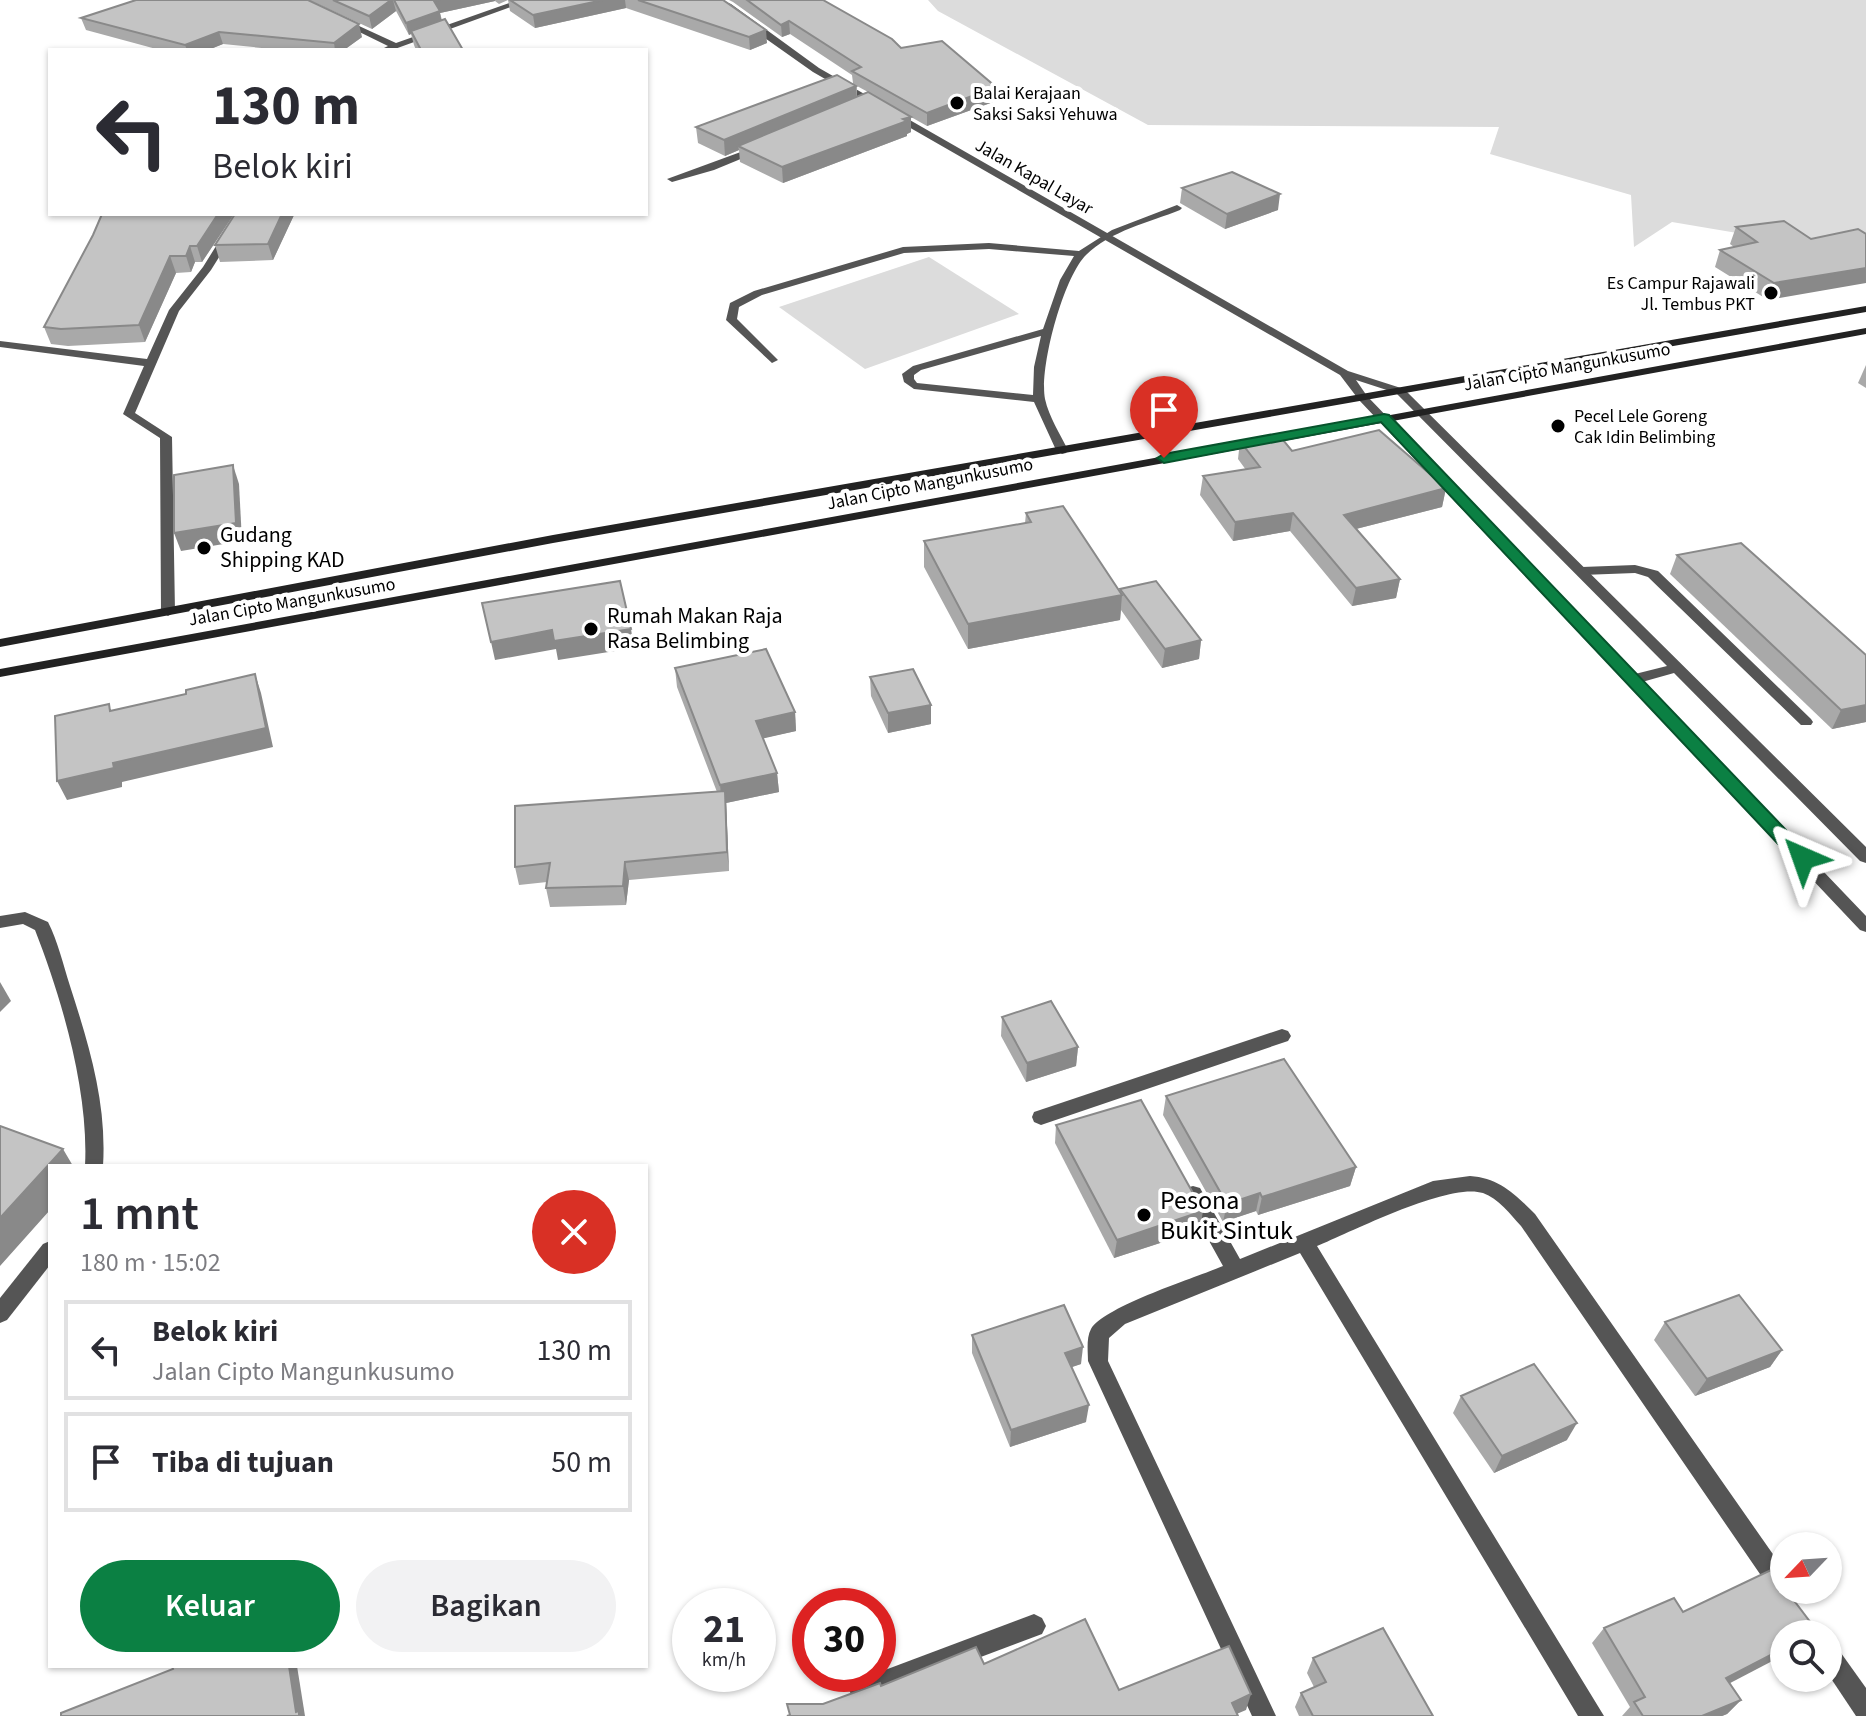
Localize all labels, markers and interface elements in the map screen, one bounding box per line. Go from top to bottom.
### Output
text: 130 m [212,67,360,146]
icon: left [80,80,184,184]
place label: Balai Kerajaan Saksi Saksi Yehuwa [973,81,1118,127]
marker: Balai Kerajaan Saksi Saksi Yehuwa [948,94,966,112]
street label: Jalan Kapal Layar [970,133,1098,221]
text: Belok kiri [212,141,353,192]
place label: Es Campur Rajawali Jl. Tembus PKT [1607,271,1755,317]
marker: Es Campur Rajawali Jl. Tembus PKT [1762,284,1780,302]
street label: Jalan Cipto Mangunkusumo [1462,336,1672,398]
pin [1130,376,1198,458]
icon: arrive [1142,388,1186,432]
place label: Pecel Lele Goreng Cak Idin Belimbing [1574,404,1715,450]
marker: Pecel Lele Goreng Cak Idin Belimbing [1549,417,1567,435]
street label: Jalan Cipto Mangunkusumo [825,452,1035,516]
place label: Gudang Shipping KAD [220,519,344,576]
marker: Gudang Shipping KAD [195,539,213,557]
street label: Jalan Cipto Mangunkusumo [187,571,397,633]
place label: Rumah Makan Raja Rasa Belimbing [607,600,783,657]
marker: Rumah Makan Raja Rasa Belimbing [582,620,600,638]
position arrow [1761,816,1845,900]
text: 1 mnt [80,1180,199,1248]
place label: Pesona Bukit Sintuk [1160,1182,1293,1249]
button: close [532,1190,616,1274]
marker: Pesona Bukit Sintuk [1135,1206,1153,1224]
text: 180 m · 15:02 [80,1244,221,1281]
text: Belok kiri [152,1310,278,1353]
icon: left [84,1328,128,1372]
text: 130 m [536,1329,612,1372]
text: Jalan Cipto Mangunkusumo [152,1353,455,1390]
icon: arrive [84,1440,128,1484]
text: Tiba di tujuan [152,1441,334,1484]
text: 50 m [551,1441,612,1484]
north arrow [1770,1532,1842,1604]
map controls [1770,1532,1842,1692]
button: Keluar [80,1560,340,1652]
button: Bagikan [356,1560,616,1652]
speed limit sign: 30 [792,1588,896,1692]
text: 21 [703,1601,745,1658]
button: search [1770,1620,1842,1692]
text: km/h [702,1646,746,1674]

